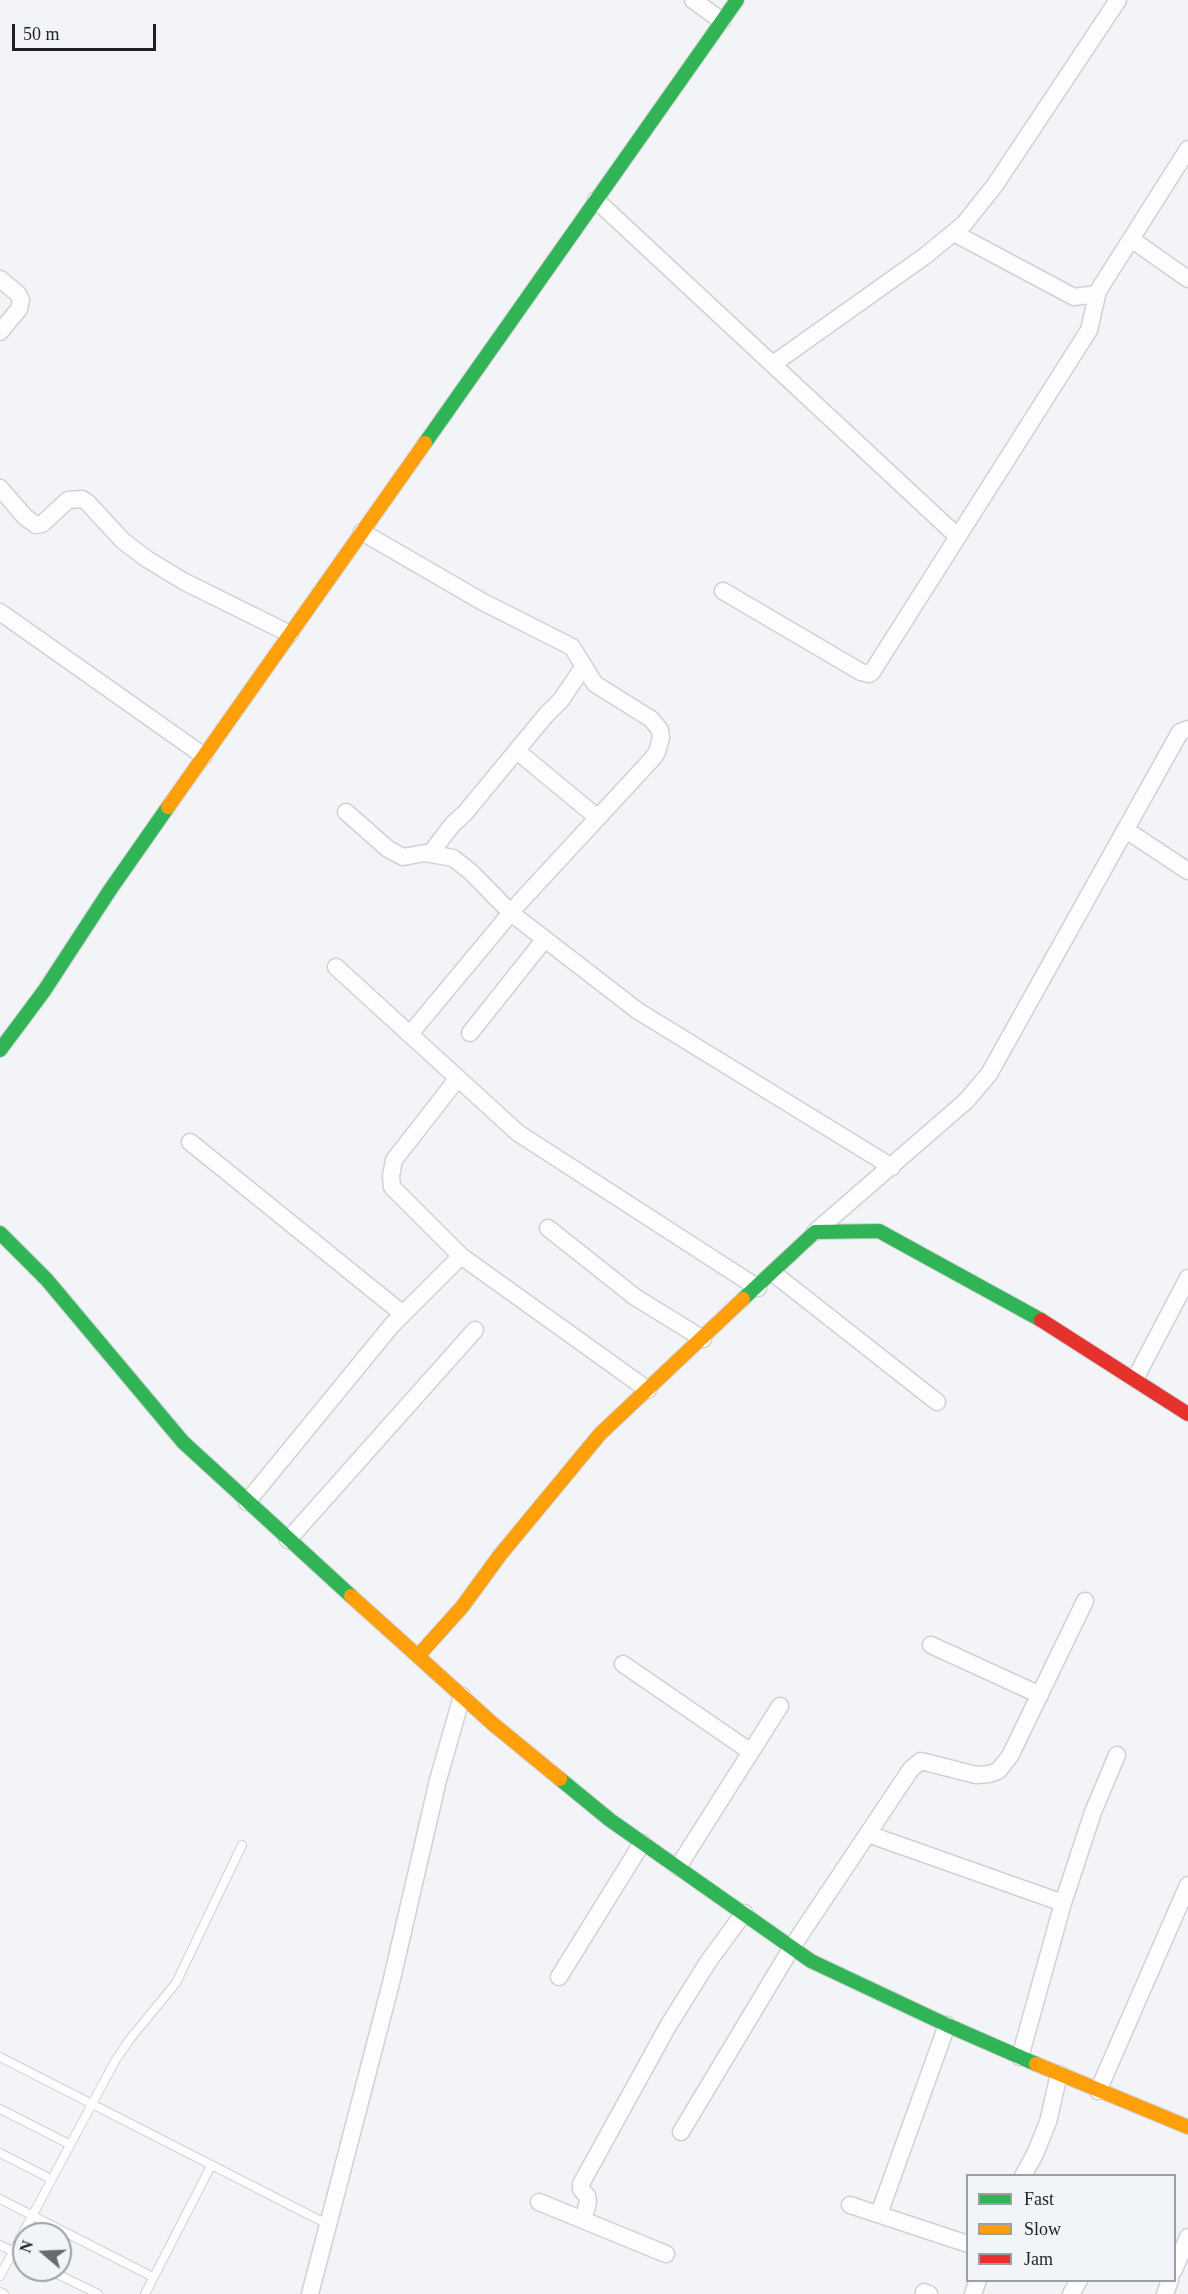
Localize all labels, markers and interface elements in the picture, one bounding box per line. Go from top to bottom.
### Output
scale bar [15,12,159,50]
text: 50 m [23,24,60,44]
legend [966,2174,1176,2282]
text: Fast [1024,2189,1054,2209]
text: Slow [1024,2219,1061,2239]
north arrow [12,2222,72,2282]
text: N [16,2238,36,2255]
text: Jam [1024,2249,1053,2269]

